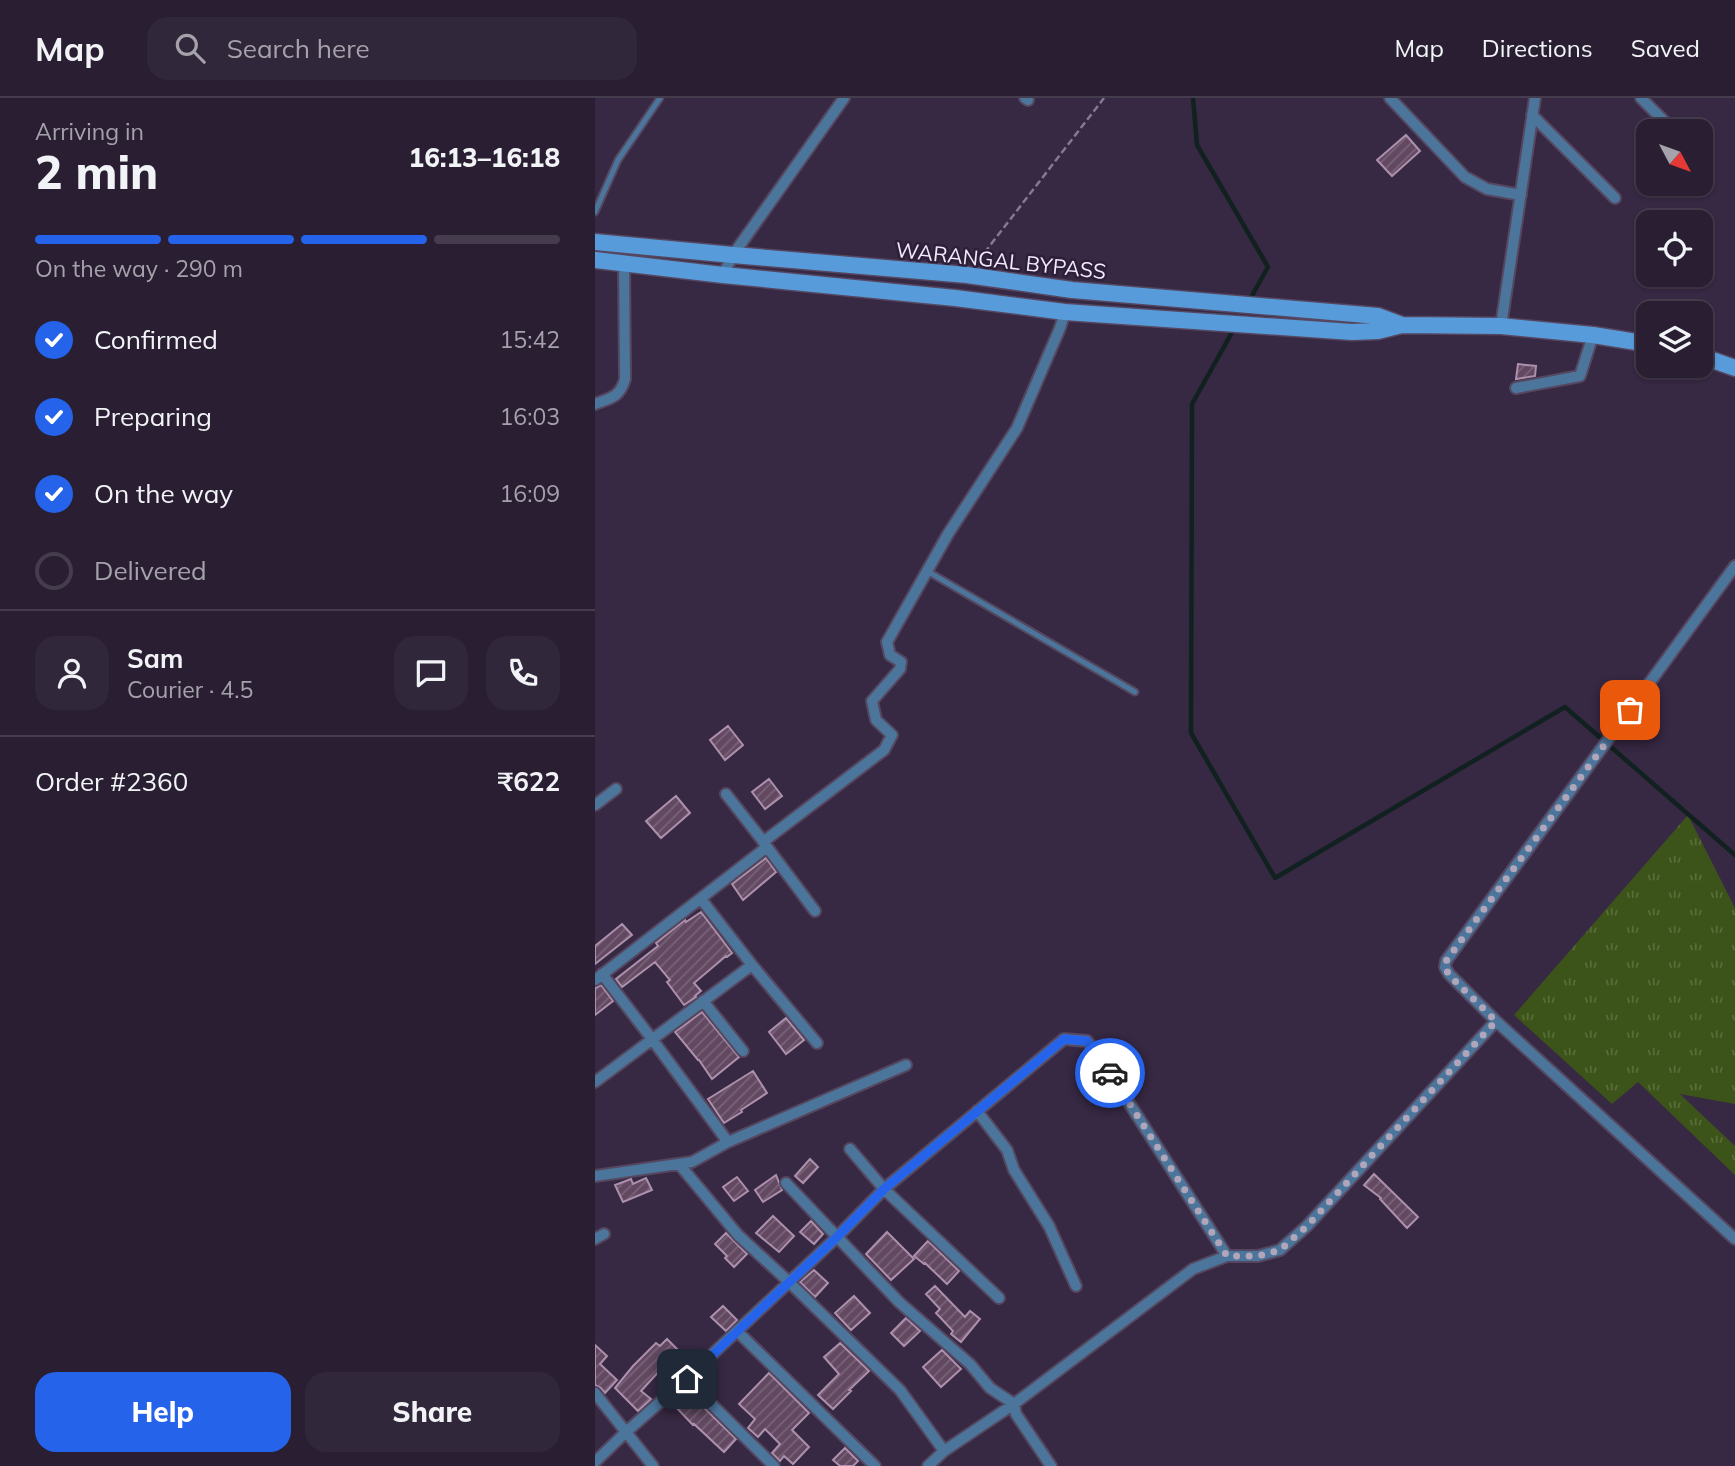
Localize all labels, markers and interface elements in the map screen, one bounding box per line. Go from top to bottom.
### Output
search box [147,17,637,80]
text: Map [35,28,105,69]
icon: search [171,29,209,67]
text: Search here [227,32,370,65]
text: Map [1394,33,1444,63]
text: Directions [1482,33,1593,63]
text: Saved [1631,33,1700,63]
text: Arriving in [35,117,144,146]
north arrow [1636,119,1713,196]
map controls [1636,119,1713,378]
text: 16:13–16:18 [409,141,560,174]
text: 2 min [35,143,158,201]
button: locate [1636,210,1713,287]
street label: WARANGAL BYPASS [895,236,1107,284]
text: On the way · 290 m [35,254,243,283]
button: layers [1636,301,1713,378]
icon: check [35,321,73,359]
text: Confirmed [94,323,218,356]
text: 15:42 [500,325,560,354]
icon: check [35,398,73,436]
text: Preparing [94,400,212,433]
text: 16:03 [500,402,560,431]
icon: check [35,475,73,513]
text: On the way [94,477,233,510]
text: 16:09 [500,479,560,508]
text: Delivered [94,554,207,587]
button: person [35,636,109,710]
button: chat [394,636,468,710]
button: phone [486,636,560,710]
text: Sam [127,642,183,675]
text: Courier · 4.5 [127,675,253,704]
pin [1600,680,1660,740]
icon: bag [1611,691,1649,729]
text: Order #2360 [35,765,188,798]
text: ₹622 [498,765,560,798]
courier [1075,1038,1145,1108]
icon: car [1091,1054,1129,1092]
pin [657,1349,717,1409]
icon: home [668,1360,706,1398]
button: Help [35,1372,291,1452]
button: Share [305,1372,560,1452]

